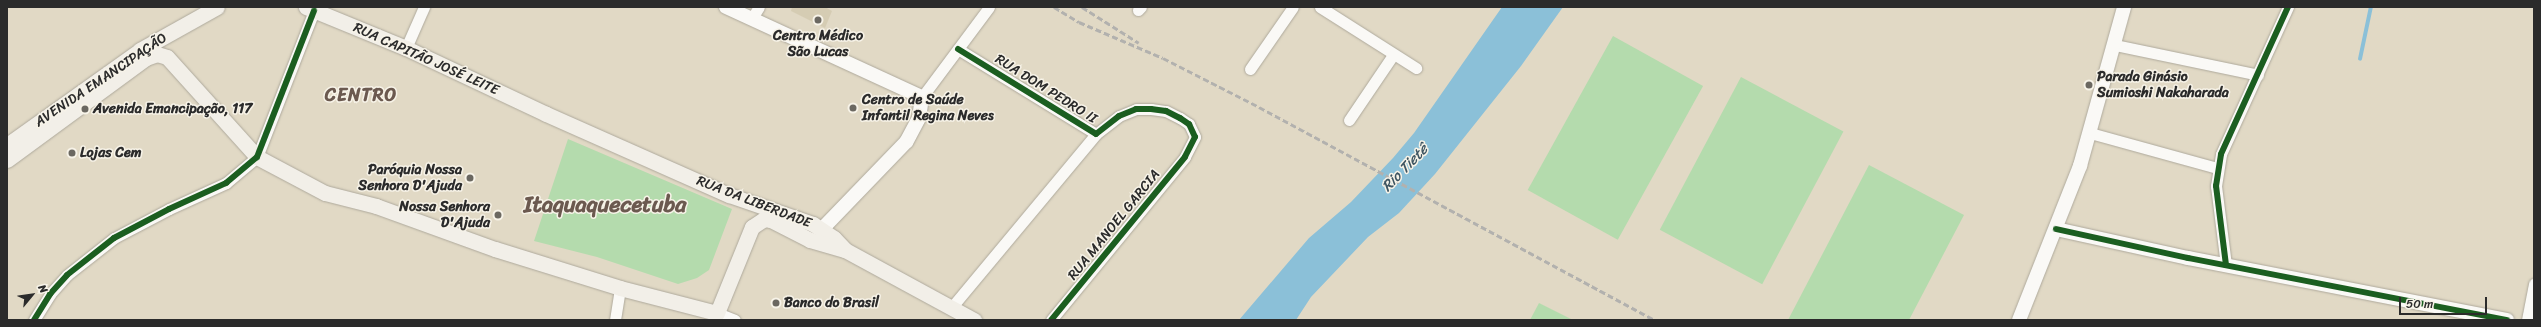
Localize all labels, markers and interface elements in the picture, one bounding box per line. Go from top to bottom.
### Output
marker: Centro Médico São Lucas [812,14,824,26]
street label: RUA CAPITÃO JOSÉ LEITE [351,19,501,99]
place label: Centro Médico São Lucas [773,28,863,60]
street label: AVENIDA EMANCIPAÇÃO [32,30,170,130]
street label: RUA DOM PEDRO II [992,51,1100,127]
place label: Parada Ginásio Sumioshi Nakaharada [2097,69,2229,102]
marker: Parada Ginásio Sumioshi Nakaharada [2084,80,2094,90]
district label: CENTRO [325,84,397,106]
place label: Centro de Saúde Infantil Regina Neves [862,92,995,124]
place label: Avenida Emancipação, 117 [93,101,252,117]
marker: Centro de Saúde Infantil Regina Neves [847,102,859,114]
marker: Avenida Emancipação, 117 [80,104,90,114]
water label: Rio Tietê [1378,140,1432,196]
place label: Lojas Cem [80,145,142,161]
marker: Lojas Cem [67,148,77,158]
place label: Paróquia Nossa Senhora D'Ajuda [358,162,462,194]
street label: RUA MANOEL GARCIA [1065,167,1163,283]
street label: RUA DA LIBERDADE [694,172,814,232]
marker: Paróquia Nossa Senhora D'Ajuda [465,173,475,183]
district label: Itaquaquecetuba [524,192,686,218]
place label: Nossa Senhora D'Ajuda [399,199,490,232]
marker: Nossa Senhora D'Ajuda [493,210,503,220]
north arrow [12,275,52,315]
text: N [33,281,53,297]
scale bar [2401,289,2489,315]
text: 50 m [2406,293,2433,315]
place label: Banco do Brasil [784,295,879,311]
marker: Banco do Brasil [771,298,781,308]

